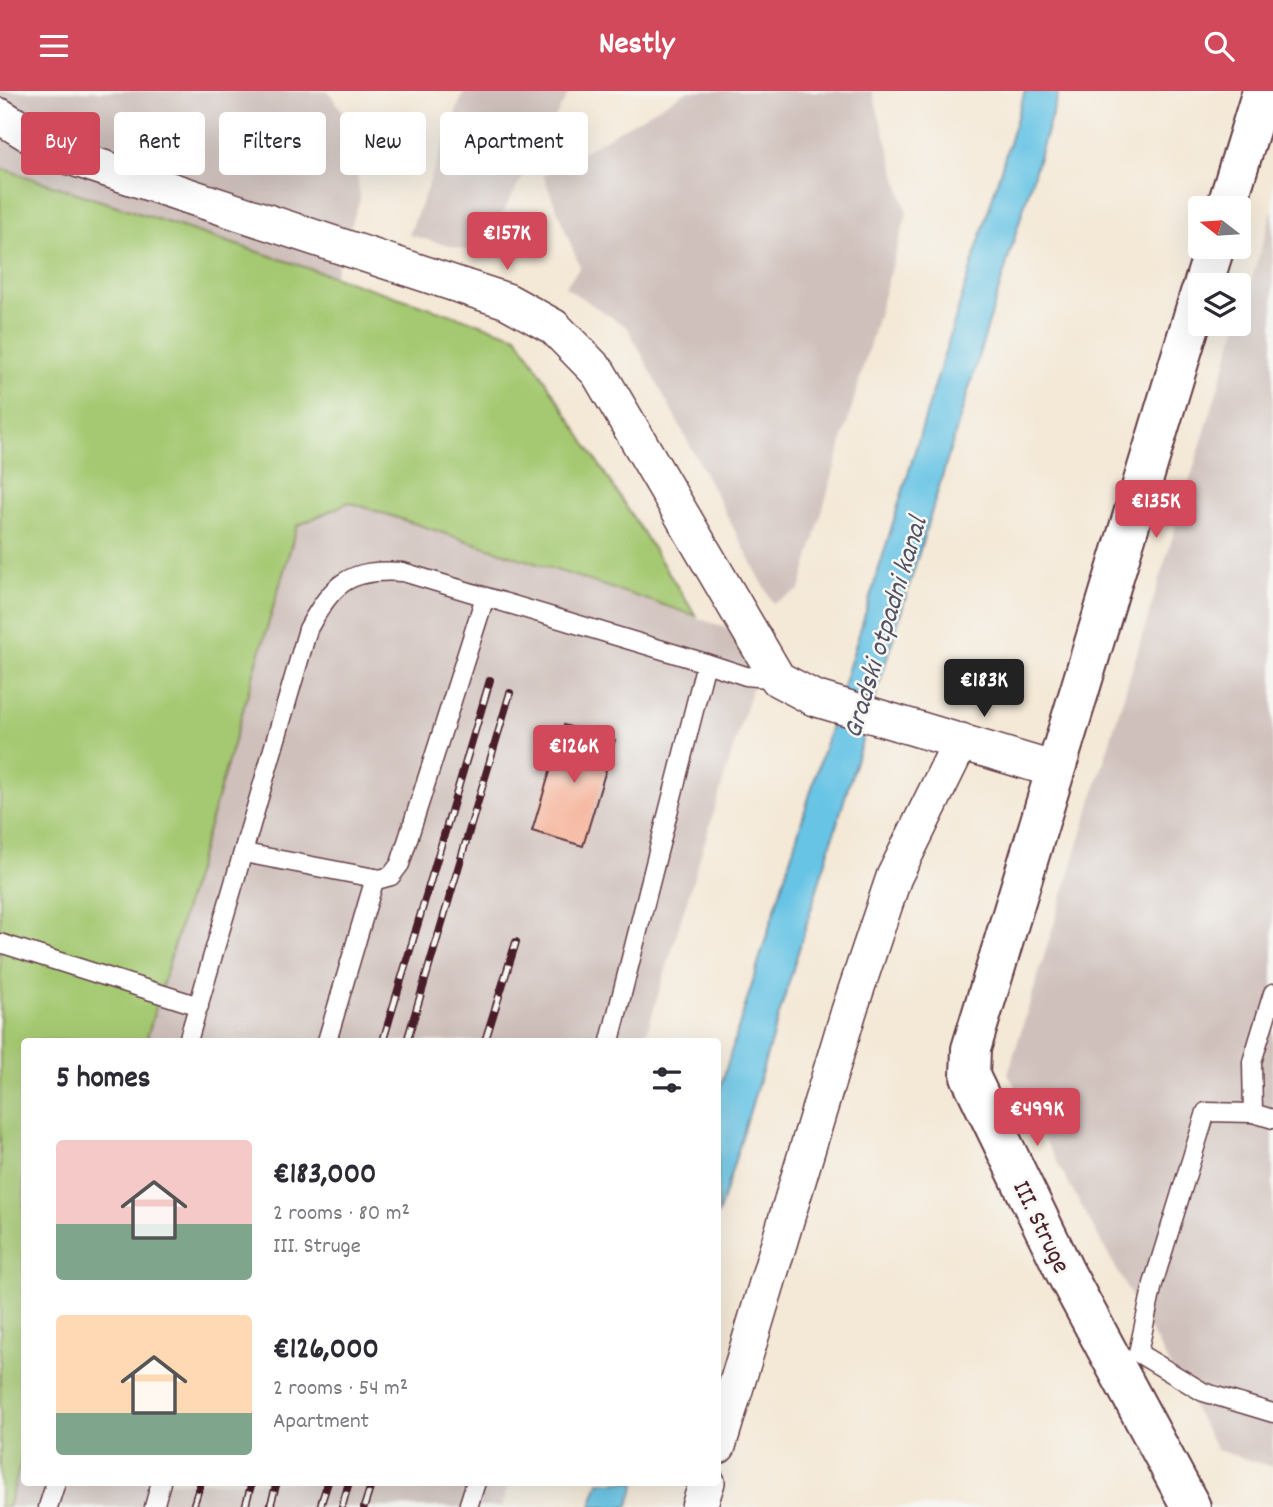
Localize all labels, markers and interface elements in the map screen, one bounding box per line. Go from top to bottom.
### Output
text: Nestly [599,23,674,69]
icon: menu [35,27,73,65]
icon: search [1200,27,1238,65]
chip: Buy [21,112,100,175]
chip: Rent [114,112,205,175]
chip: Filters [219,112,326,175]
chip: New [340,112,426,175]
chip: Apartment [440,112,588,175]
north arrow [1188,196,1251,259]
map controls [1188,196,1251,336]
pin: €157K [458,213,556,272]
text: €157K [483,218,531,251]
button: layers [1188,273,1251,336]
pin: €135K [1107,481,1205,540]
text: €135K [1131,486,1181,519]
water label: Gradski otpadni kanal [835,511,941,744]
pin: €183K [935,659,1033,719]
text: €183K [960,665,1008,698]
pin: €126K [525,725,623,785]
text: €126K [549,731,599,764]
text: 5 homes [56,1059,150,1102]
icon: filters [648,1061,686,1099]
pin: €499K [988,1089,1086,1148]
text: €499K [1010,1094,1064,1127]
text: €183,000 [273,1155,376,1198]
icon: home [112,1168,196,1252]
street label: III. Struge [1001,1175,1078,1280]
text: 2 rooms · 80 m² [273,1198,410,1231]
text: III. Struge [273,1231,361,1264]
text: €126,000 [273,1330,379,1373]
icon: home [112,1343,196,1427]
text: 2 rooms · 54 m² [273,1373,408,1406]
text: Apartment [273,1406,369,1439]

